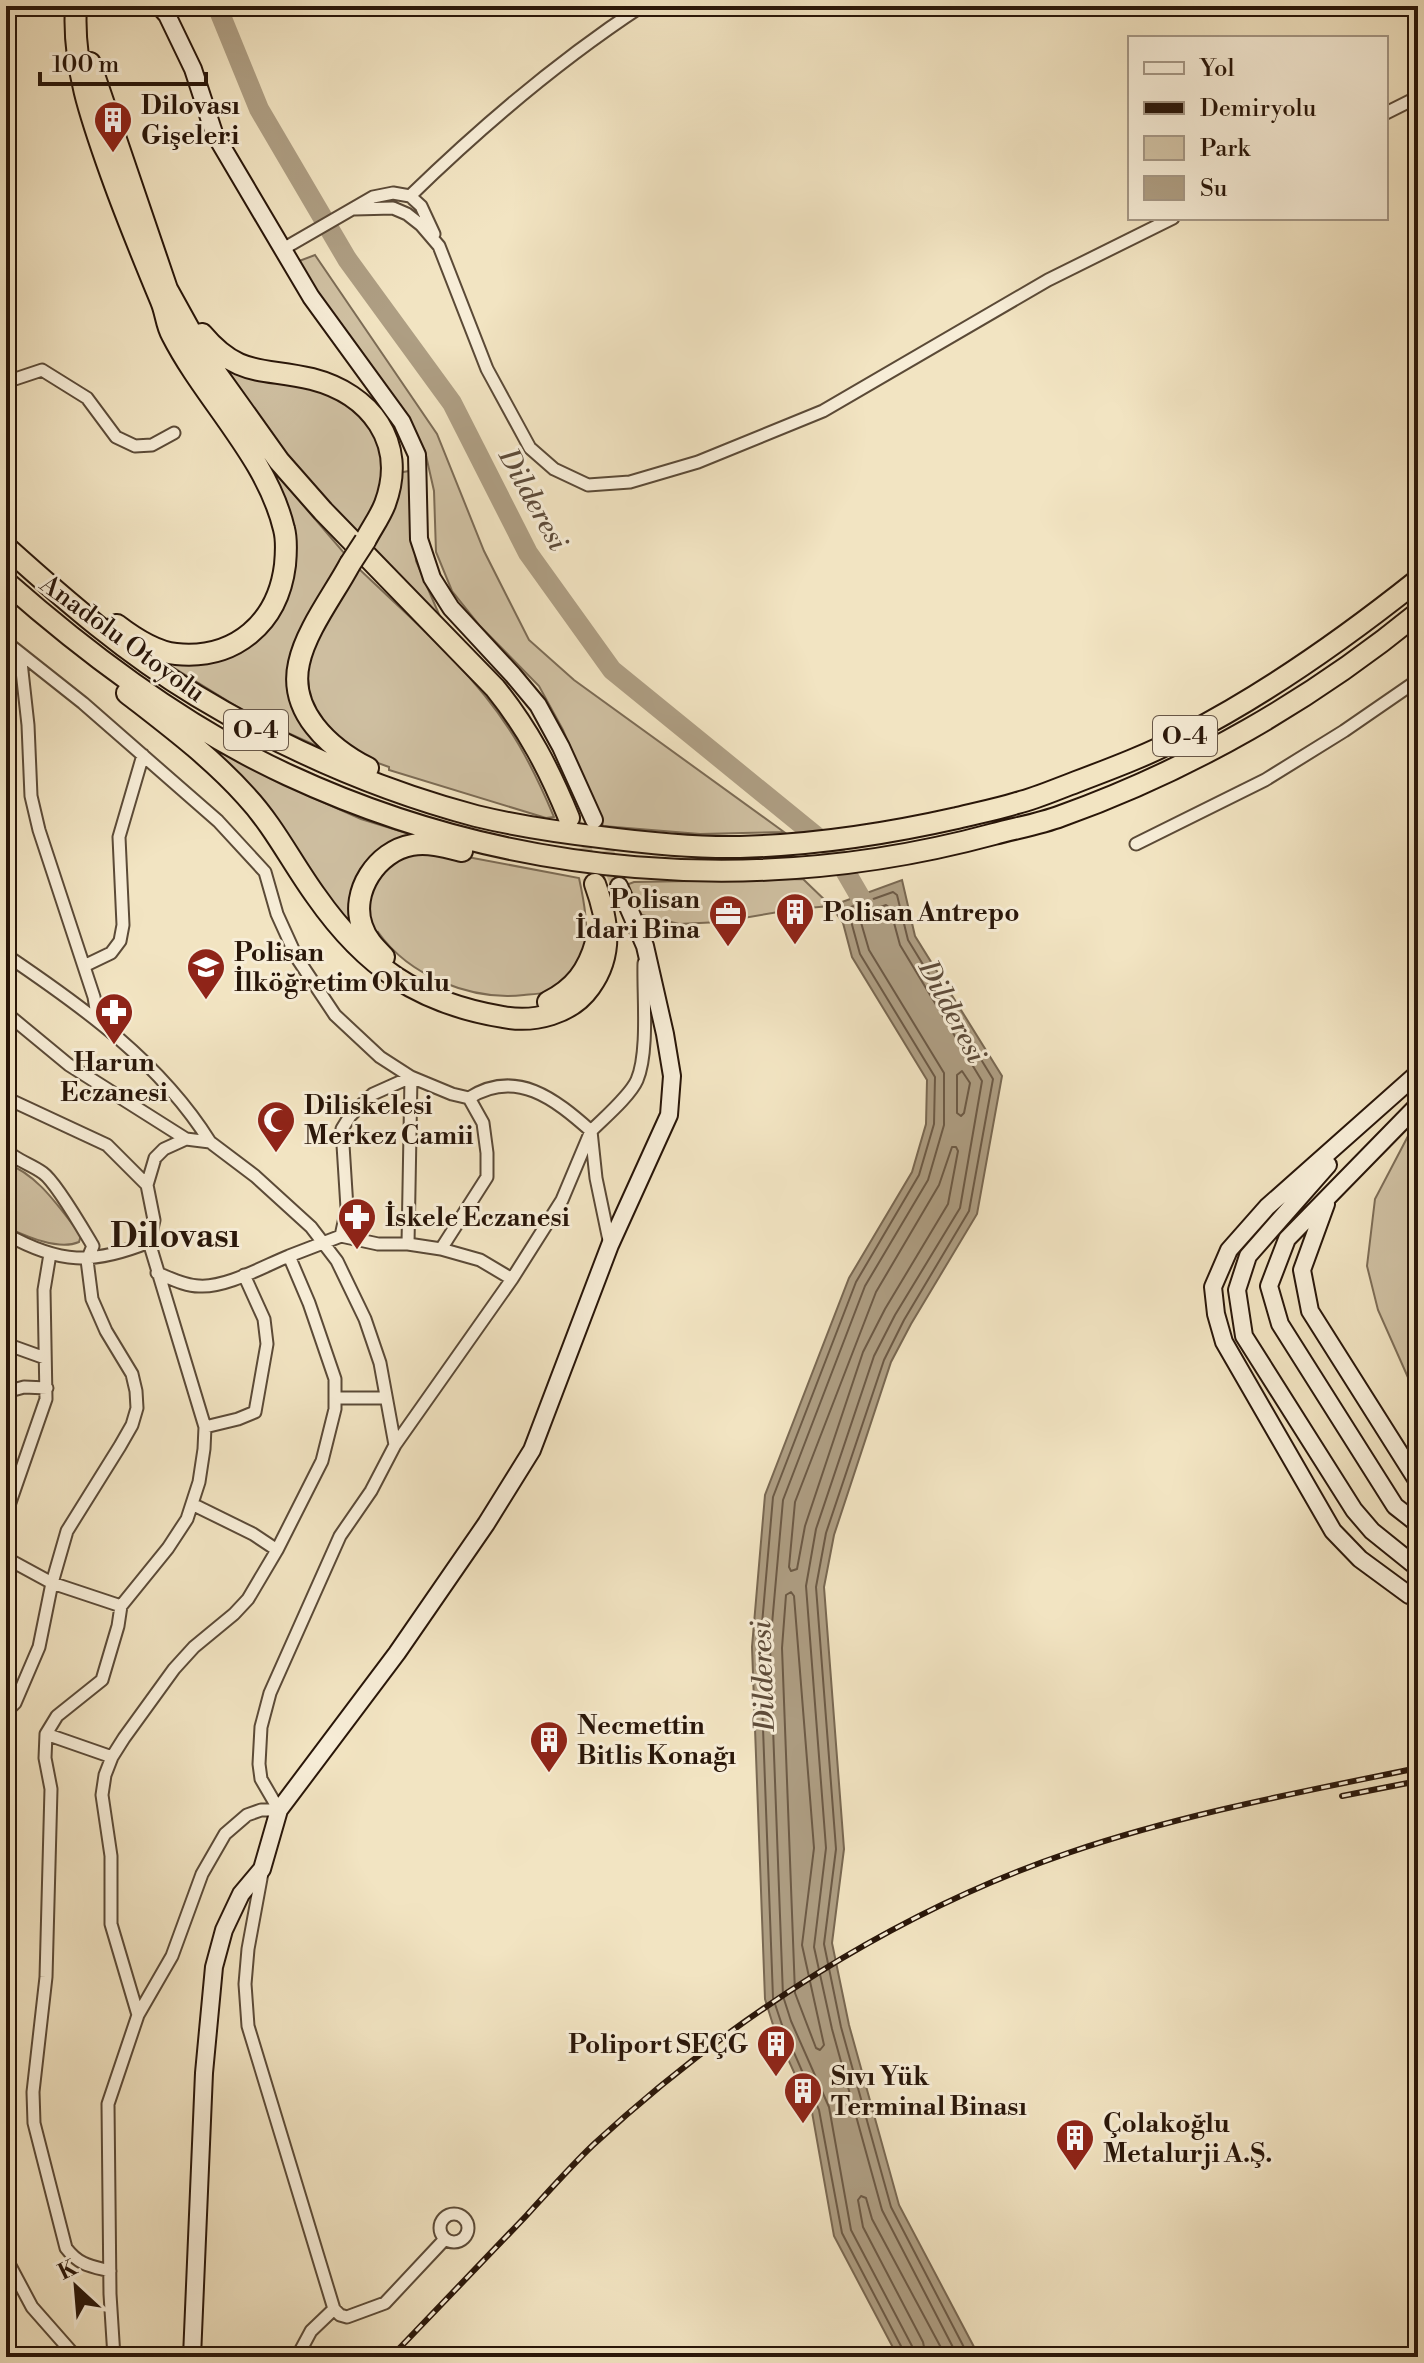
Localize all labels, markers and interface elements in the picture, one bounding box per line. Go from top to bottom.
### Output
scale bar [40,36,206,86]
legend [1128,36,1388,220]
text: 100 m [52,50,119,80]
text: Yol [1198,54,1235,84]
place label: Dilovası Gişeleri [141,90,240,152]
text: Demiryolu [1200,94,1317,124]
building icon: Dilovası Gişeleri [92,99,134,154]
text: Park [1200,134,1251,164]
text: Su [1200,174,1228,204]
water label: Dilderesi [490,442,575,557]
street label: Anadolu Otoyolu [33,568,211,710]
road number: O-4 [224,710,288,750]
road number: O-4 [1153,716,1217,756]
place label: Polisan İdari Bina [576,884,701,946]
building icon: Polisan Antrepo [774,891,816,946]
office icon: Polisan İdari Bina [707,893,749,948]
place label: Polisan Antrepo [823,897,1020,929]
place label: Polisan İlköğretim Okulu [234,937,450,999]
school or university icon: Polisan İlköğretim Okulu [185,946,227,1001]
water label: Dilderesi [910,953,993,1069]
pharmacy icon: Harun Eczanesi [93,991,135,1046]
place label: Harun Eczanesi [60,1047,168,1109]
place label: Diliskelesi Merkez Camii [304,1090,474,1152]
mosque icon: Diliskelesi Merkez Camii [255,1099,297,1154]
pharmacy icon: İskele Eczanesi [336,1196,378,1251]
place label: İskele Eczanesi [385,1200,570,1234]
district label: Dilovası [110,1216,240,1258]
water label: Dilderesi [744,1619,783,1733]
place label: Necmettin Bitlis Konağı [577,1710,736,1772]
building icon: Necmettin Bitlis Konağı [528,1719,570,1774]
building icon: Poliport SEÇG [755,2023,797,2078]
place label: Poliport SEÇG [568,2029,748,2061]
place label: Sıvı Yük Terminal Binası [831,2061,1027,2123]
building icon: Sıvı Yük Terminal Binası [782,2070,824,2125]
place label: Çolakoğlu Metalurji A.Ş. [1103,2108,1272,2170]
building icon: Çolakoğlu Metalurji A.Ş. [1054,2117,1096,2172]
north arrow [36,2247,116,2327]
text: K [54,2254,83,2286]

